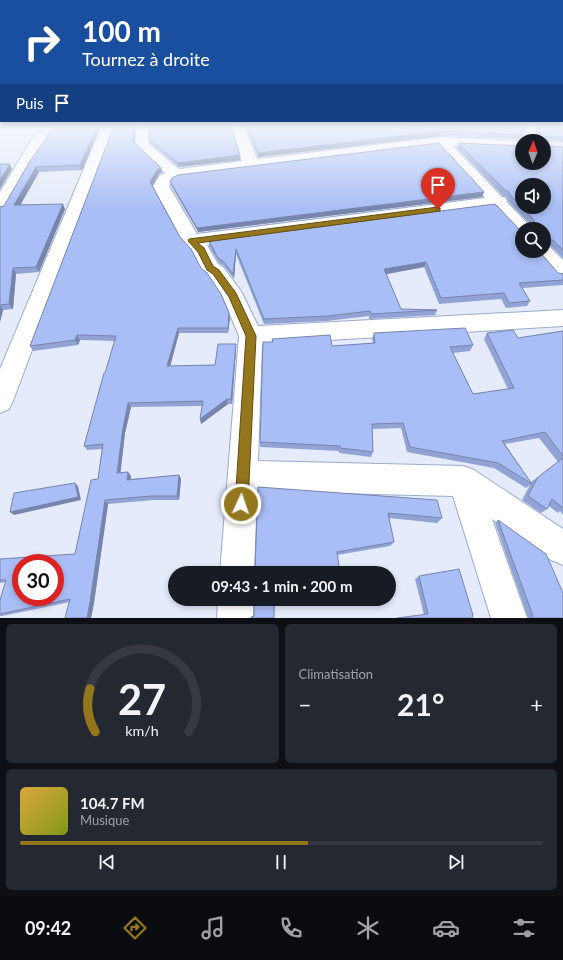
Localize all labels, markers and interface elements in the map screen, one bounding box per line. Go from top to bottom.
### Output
text: 100 m [82,14,161,48]
icon: right [16,16,68,68]
text: Tournez à droite [82,48,210,70]
icon: arrive [51,92,73,114]
text: Puis [16,94,43,112]
north arrow [515,134,551,170]
map controls [515,134,551,258]
pin [421,168,455,209]
icon: arrive [427,174,449,196]
button: sound [515,178,551,214]
button: search [515,222,551,258]
position arrow [220,483,262,525]
speed limit sign: 30 [12,554,64,606]
text: 09:43 · 1 min · 200 m [212,577,352,595]
text: Climatisation [299,666,373,682]
text: 27 [118,673,166,723]
text: 21° [397,686,444,722]
text: − [299,691,311,718]
text: + [530,691,543,718]
text: km/h [126,721,159,738]
text: 104.7 FM [80,794,145,812]
text: Musique [80,812,129,828]
icon: previous [96,851,118,873]
icon: pause [270,851,292,873]
icon: next [445,851,467,873]
icon: directions [121,914,149,942]
icon: music [199,914,227,942]
icon: phone [277,914,305,942]
icon: climate [354,914,382,942]
icon: car [432,914,460,942]
icon: filters [510,914,538,942]
text: 09:42 [25,917,71,939]

